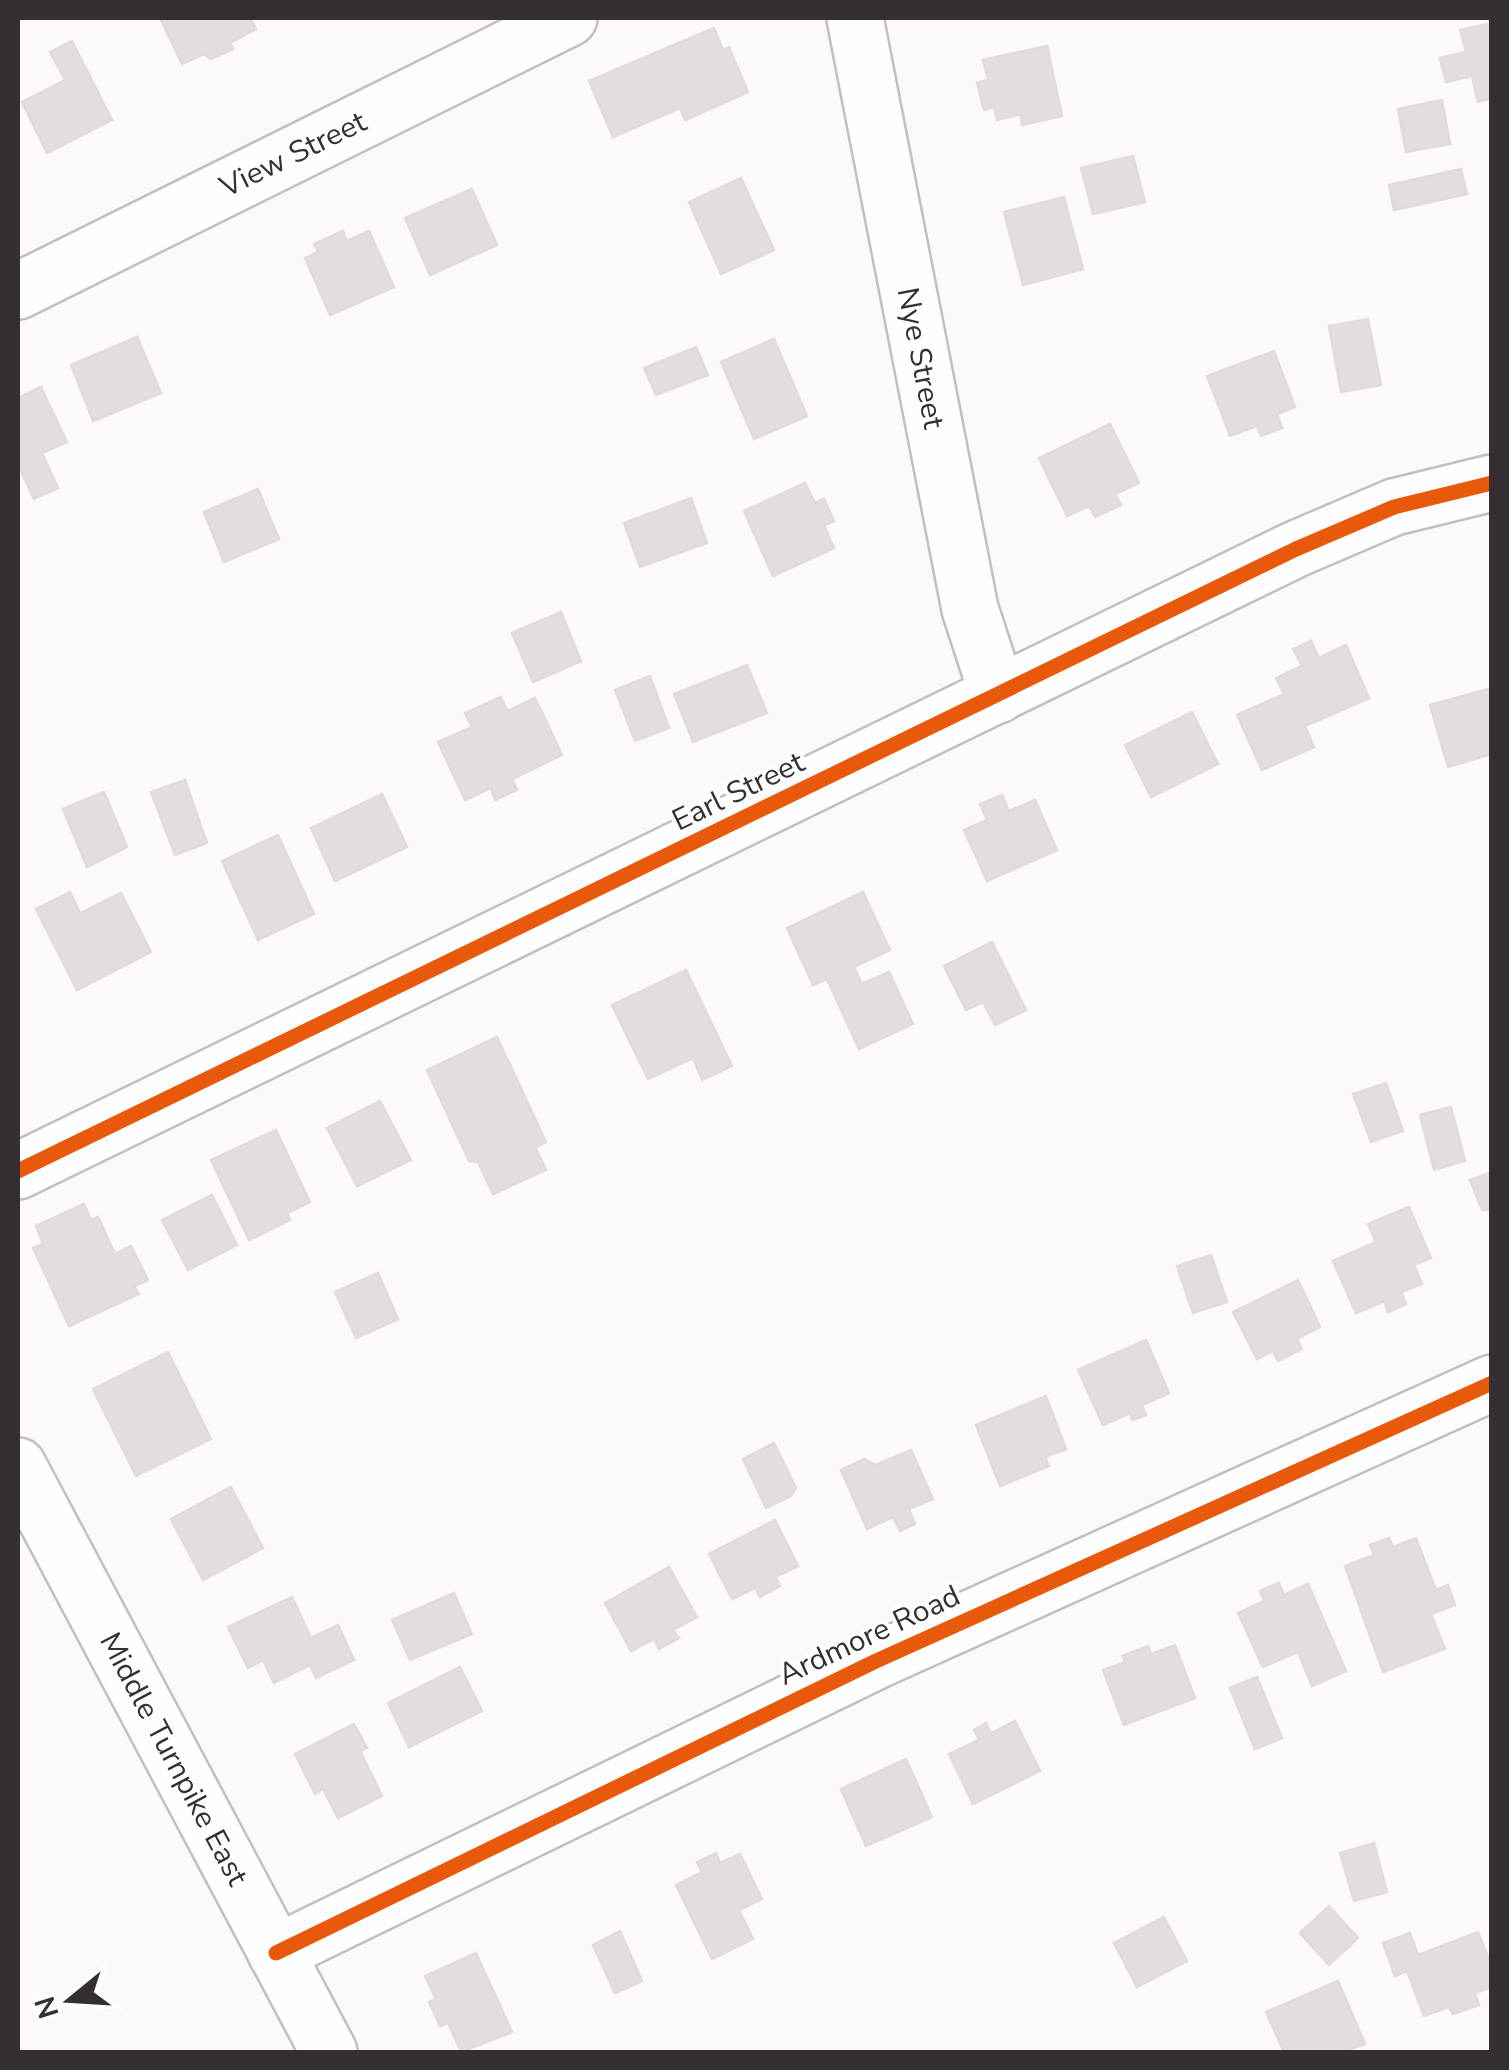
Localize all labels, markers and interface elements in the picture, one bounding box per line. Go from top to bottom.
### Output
street label: View Street [212,101,374,208]
street label: Nye Street [887,284,954,433]
street label: Earl Street [665,742,812,841]
street label: Ardmore Road [772,1575,967,1696]
street label: Middle Turnpike East [89,1625,258,1893]
north arrow [20,1950,120,2050]
text: N [26,1992,68,2023]

